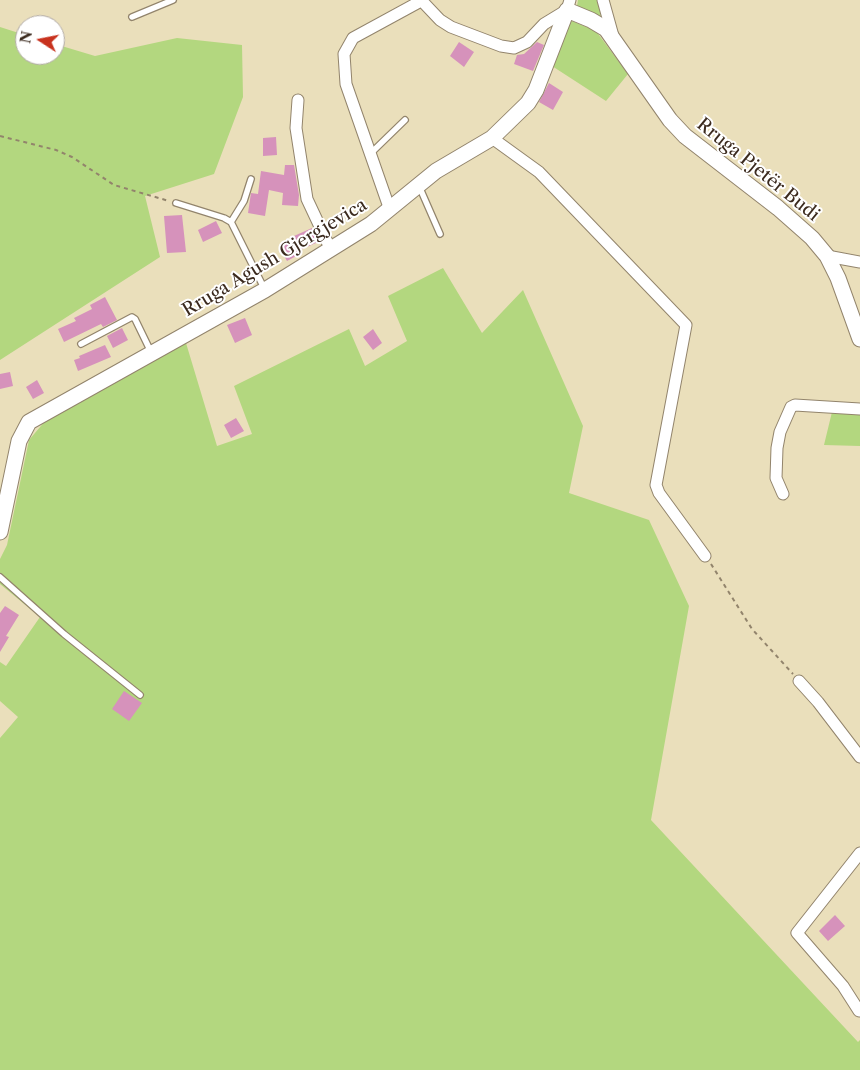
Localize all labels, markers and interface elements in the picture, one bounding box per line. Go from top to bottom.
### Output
north arrow [15,15,65,65]
text: N [16,30,36,45]
street label: Rruga Pjetër Budi [692,114,824,226]
street label: Rruga Agush Gjergjevica [179,194,371,322]

